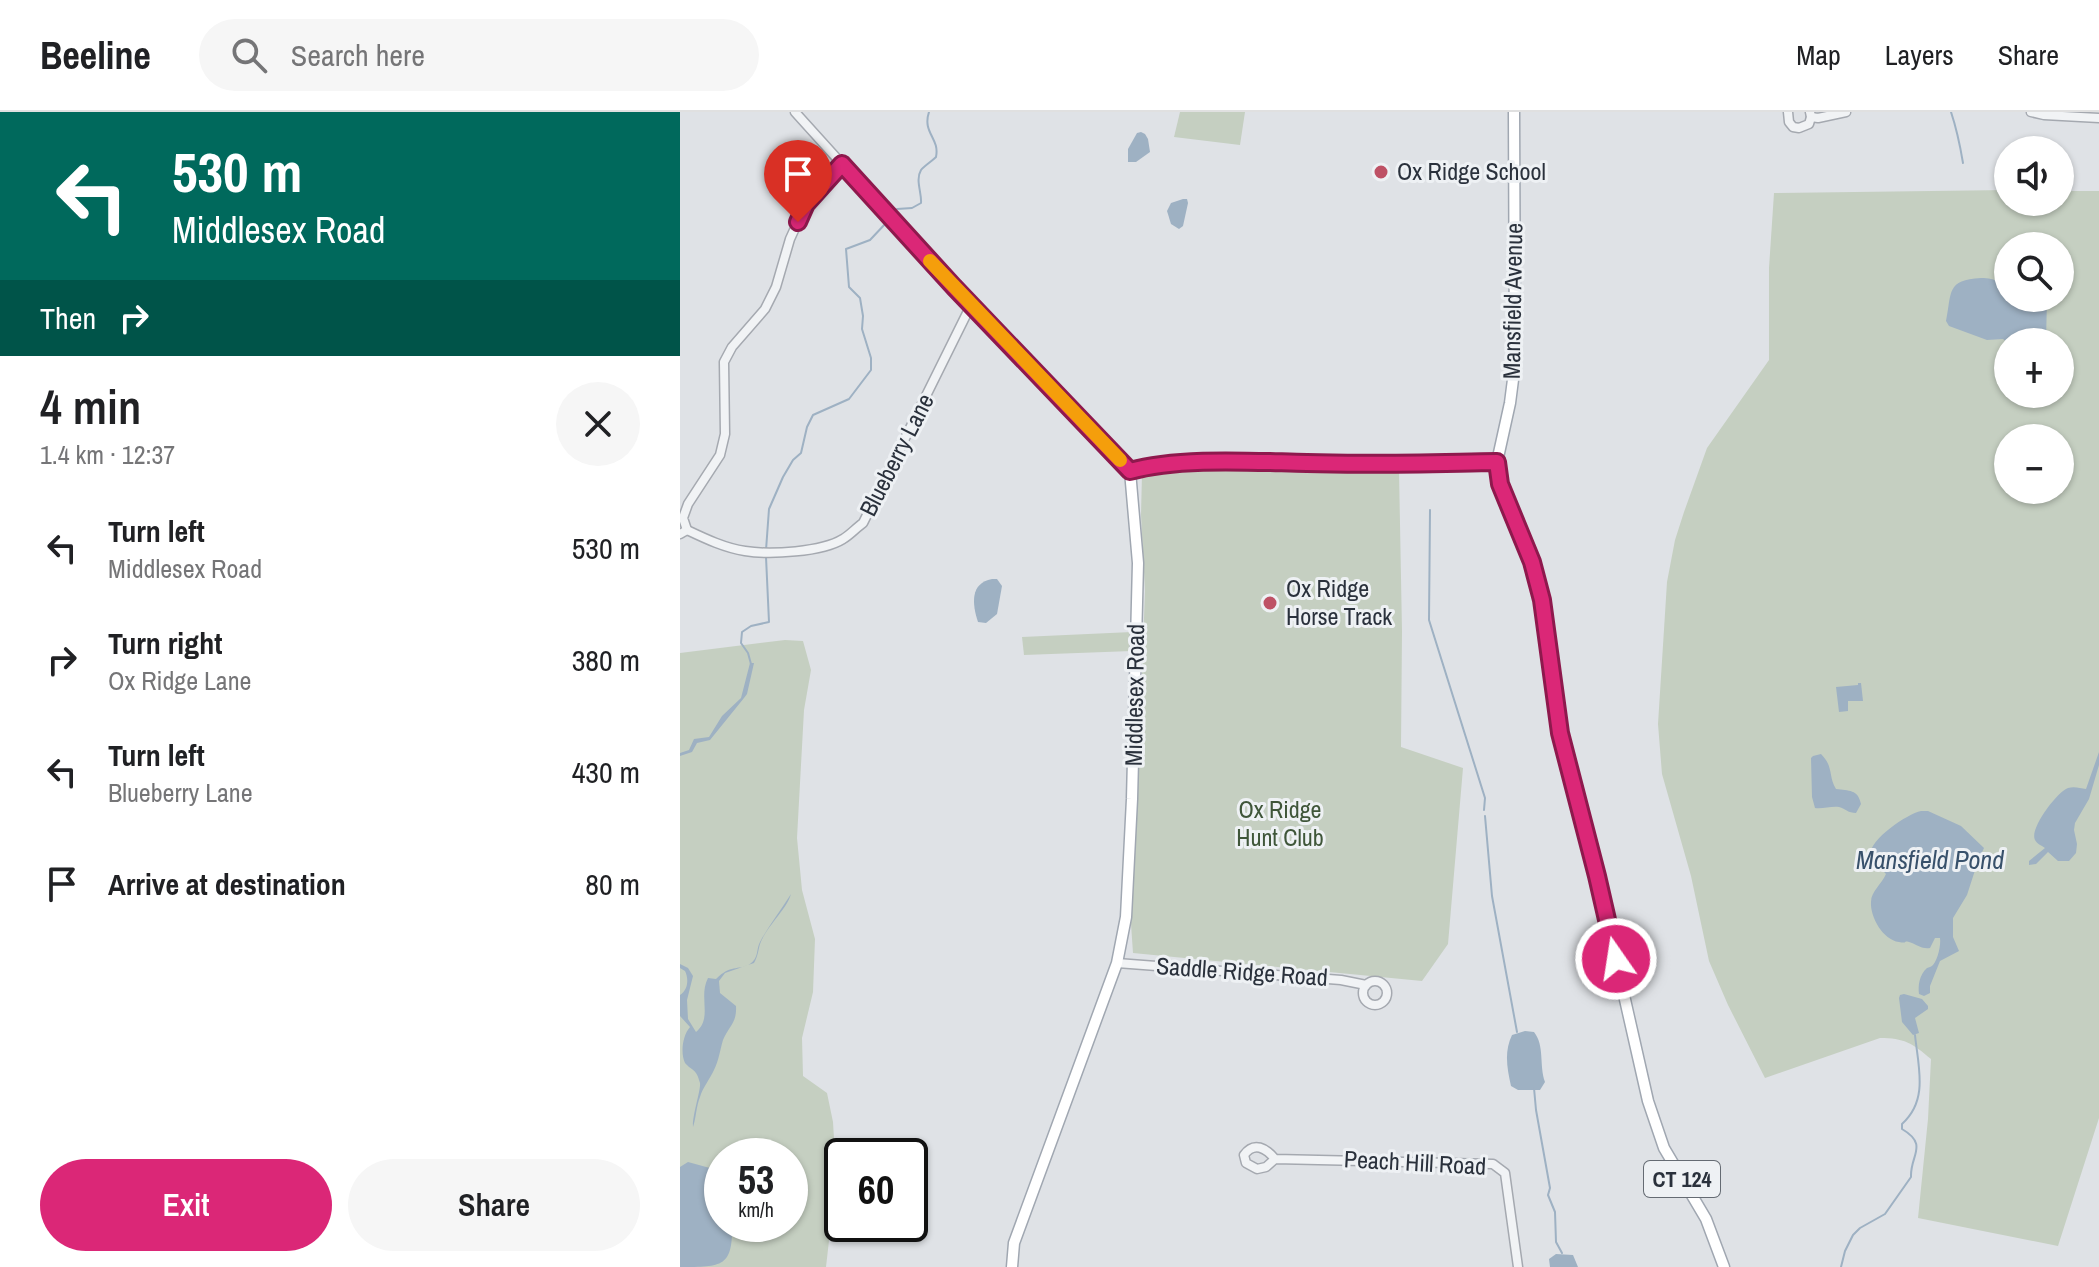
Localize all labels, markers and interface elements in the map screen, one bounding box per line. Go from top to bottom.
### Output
search box [199,19,759,91]
text: Beeline [40,30,151,81]
icon: search [227,33,271,77]
text: Search here [291,35,425,75]
text: Map [1796,36,1841,74]
text: Layers [1885,36,1954,74]
text: Share [1998,36,2059,74]
text: 530 m [172,134,302,209]
map controls [1994,136,2074,504]
button: sound [1994,136,2074,216]
pin [764,140,832,222]
icon: left [40,144,144,248]
icon: arrive [776,152,820,196]
place label: Ox Ridge School [1397,155,1546,187]
marker: Ox Ridge School [1372,163,1390,181]
text: Middlesex Road [172,206,385,254]
street label: Mansfield Avenue [1495,223,1529,379]
button: search [1994,232,2074,312]
icon: right [112,296,156,340]
text: Then [40,298,96,338]
button: + [1994,328,2074,408]
text: 4 min [40,374,141,439]
button: close [556,382,640,466]
street label: Blueberry Lane [852,388,941,521]
button: − [1994,424,2074,504]
text: 1.4 km · 12:37 [40,437,175,472]
text: Turn left [108,511,205,551]
icon: left [40,526,84,570]
text: 530 m [572,528,640,568]
text: Middlesex Road [108,551,262,586]
place label: Ox Ridge Horse Track [1286,572,1392,632]
marker: Ox Ridge Horse Track [1261,594,1279,612]
text: Turn right [108,623,222,663]
street label: Middlesex Road [1117,624,1151,766]
icon: right [40,638,84,682]
text: 380 m [572,640,640,680]
text: Ox Ridge Lane [108,663,251,698]
text: Turn left [108,735,205,775]
icon: left [40,750,84,794]
text: 430 m [572,752,640,792]
text: Blueberry Lane [108,775,253,810]
park label: Ox Ridge Hunt Club [1236,793,1324,853]
water label: Mansfield Pond [1856,842,2004,877]
icon: arrive [40,862,84,906]
text: Arrive at destination [108,864,346,904]
text: 80 m [585,864,640,904]
position arrow [1574,917,1658,1001]
street label: Saddle Ridge Road [1155,949,1329,993]
speed limit sign: 60 [824,1138,928,1242]
street label: Peach Hill Road [1343,1142,1487,1182]
text: 53 [738,1153,774,1206]
button: Exit [40,1159,332,1251]
button: Share [348,1159,640,1251]
road number: CT 124 [1644,1161,1720,1197]
text: km/h [738,1196,774,1223]

